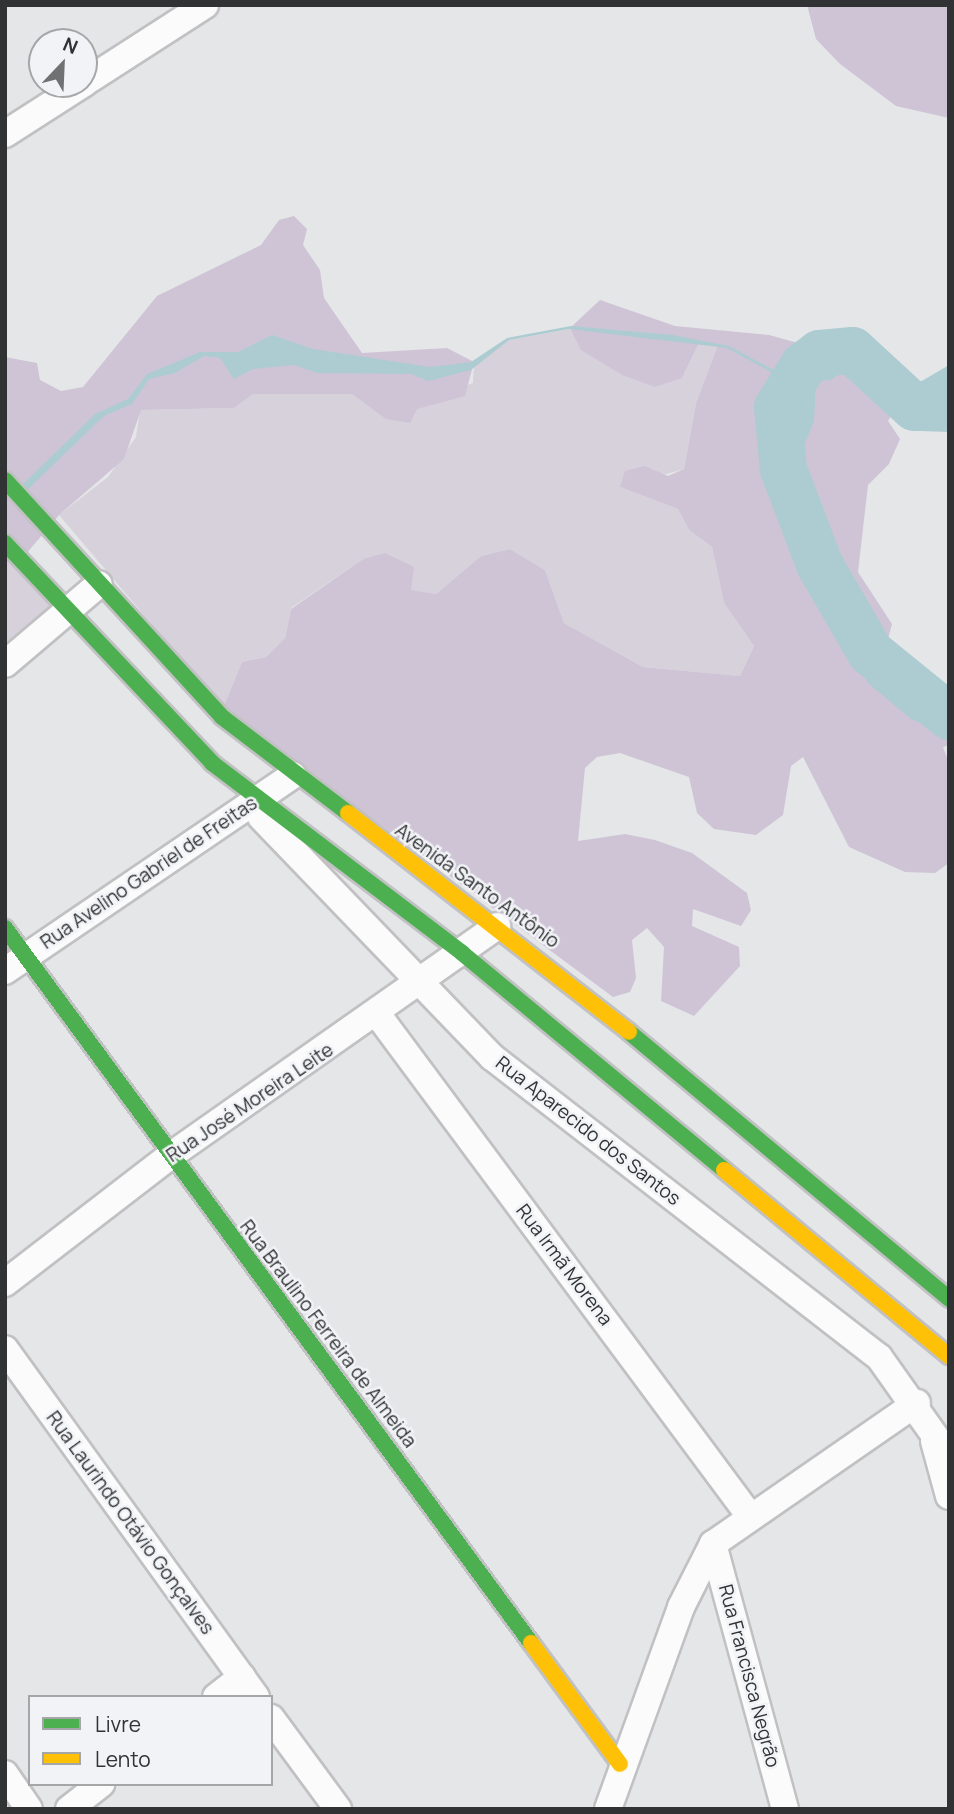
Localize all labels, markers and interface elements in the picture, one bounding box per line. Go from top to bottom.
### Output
north arrow [28,28,98,98]
text: N [59,31,82,60]
street label: Rua Avelino Gabriel de Freitas [36,792,262,954]
street label: Avenida Santo Antônio [390,819,564,953]
street label: Rua José Moreira Leite [162,1039,338,1167]
street label: Rua Aparecido dos Santos [491,1052,685,1210]
street label: Rua Irmã Morena [511,1200,617,1330]
street label: Rua Braulino Ferreira de Almeida [235,1216,421,1452]
street label: Rua Laurindo Otávio Gonçalves [41,1407,219,1639]
street label: Rua Francisca Negrão [714,1582,784,1770]
legend [28,1695,273,1786]
text: Livre [95,1710,141,1738]
text: Lento [95,1745,151,1773]

